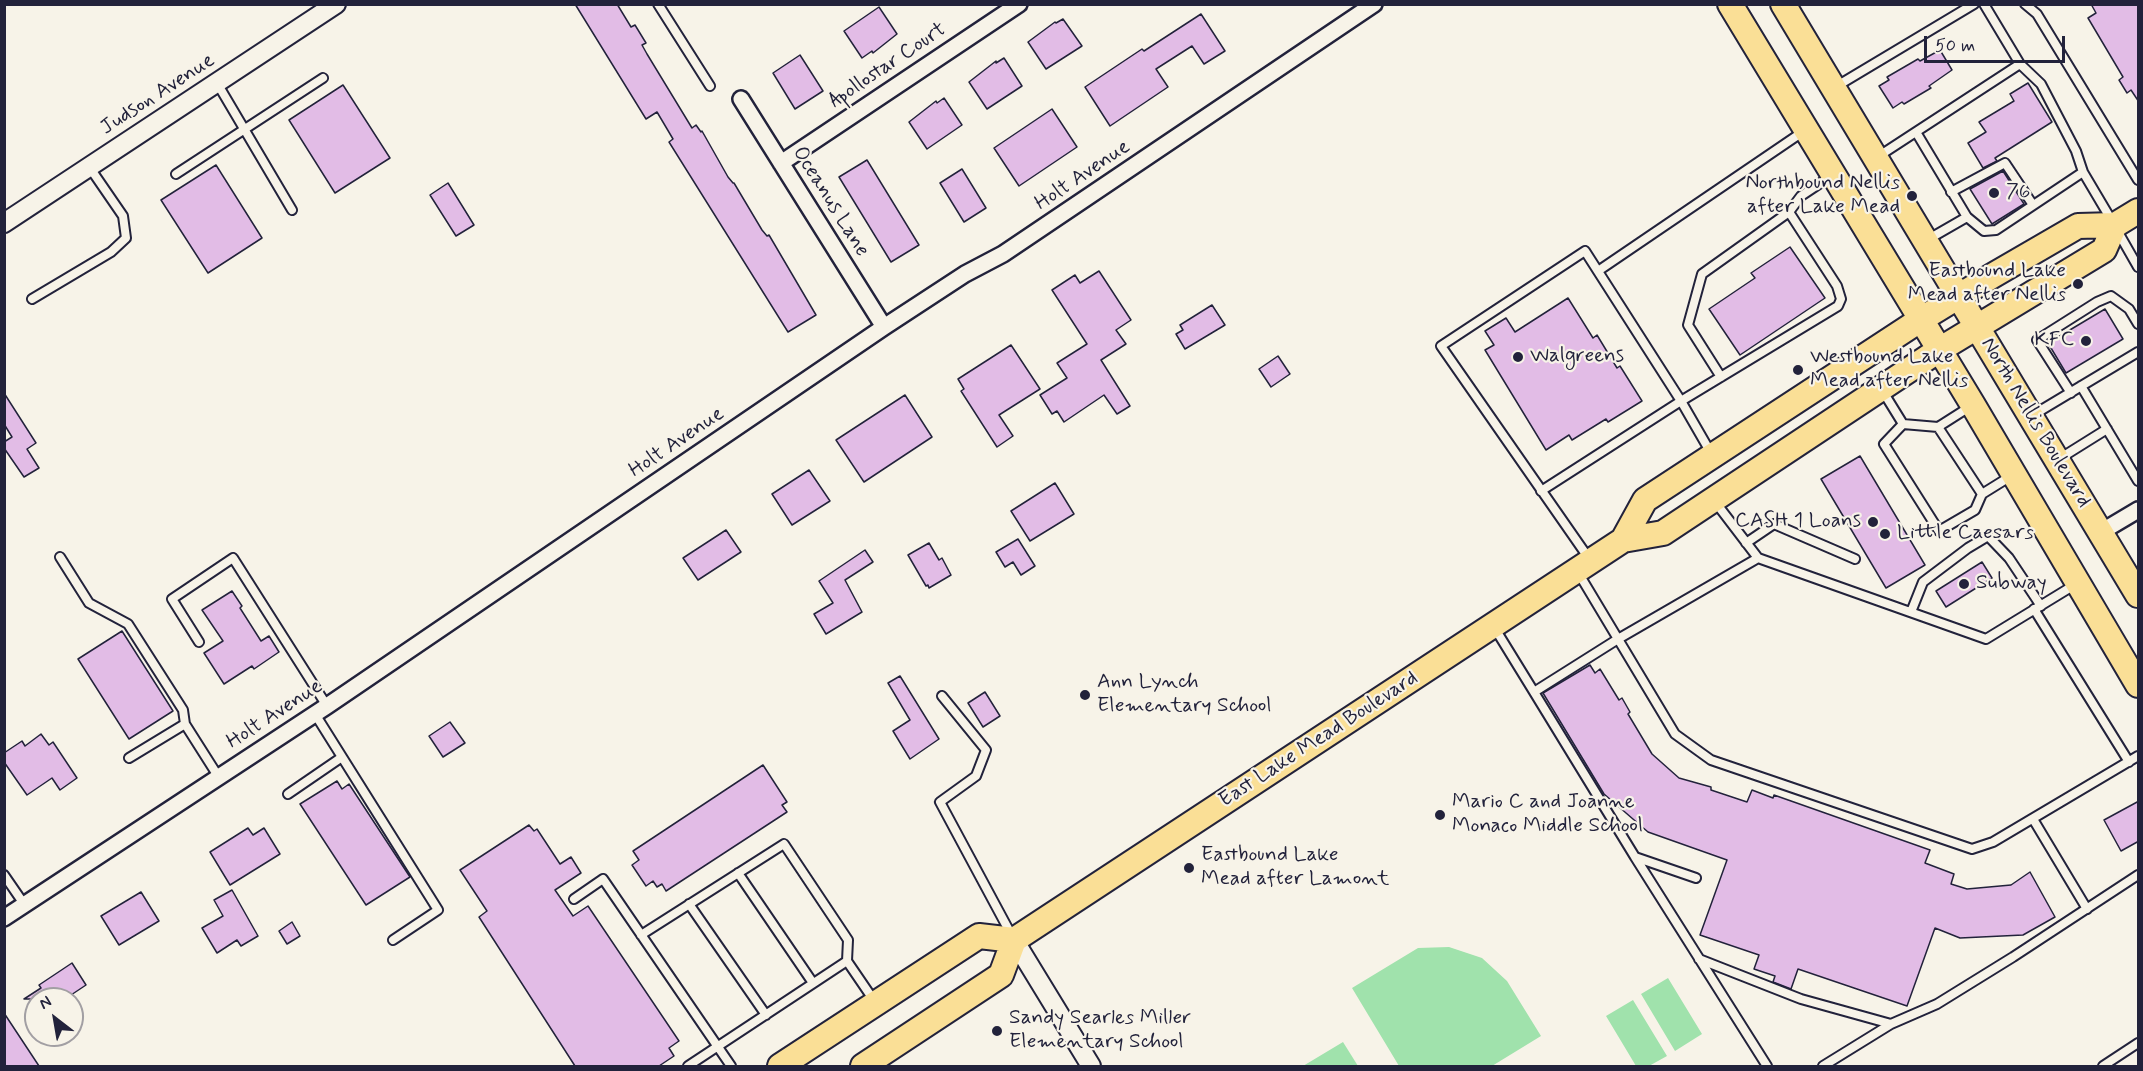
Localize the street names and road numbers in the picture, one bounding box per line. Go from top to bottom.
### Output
street label: Apollostar Court [825,18,951,114]
street label: Judson Avenue [96,49,220,141]
street label: Holt Avenue [1031,135,1135,217]
street label: Oceanus Lane [786,142,874,262]
street label: North Nellis Boulevard [1974,333,2096,513]
street label: Holt Avenue [625,402,729,484]
street label: East Lake Mead Boulevard [1215,666,1423,814]
street label: Holt Avenue [222,675,328,755]

